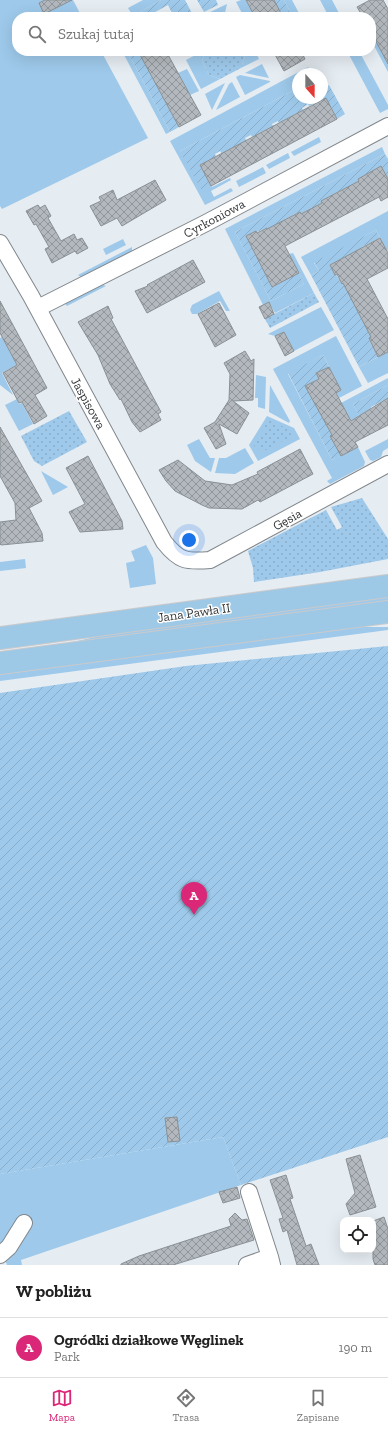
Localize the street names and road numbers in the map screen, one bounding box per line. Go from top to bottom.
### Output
street label: Cyrkoniowa [181,196,248,241]
street label: Jaspisowa [68,375,109,432]
street label: Gęsia [270,505,305,533]
street label: Jana Pawła II [157,600,231,625]

